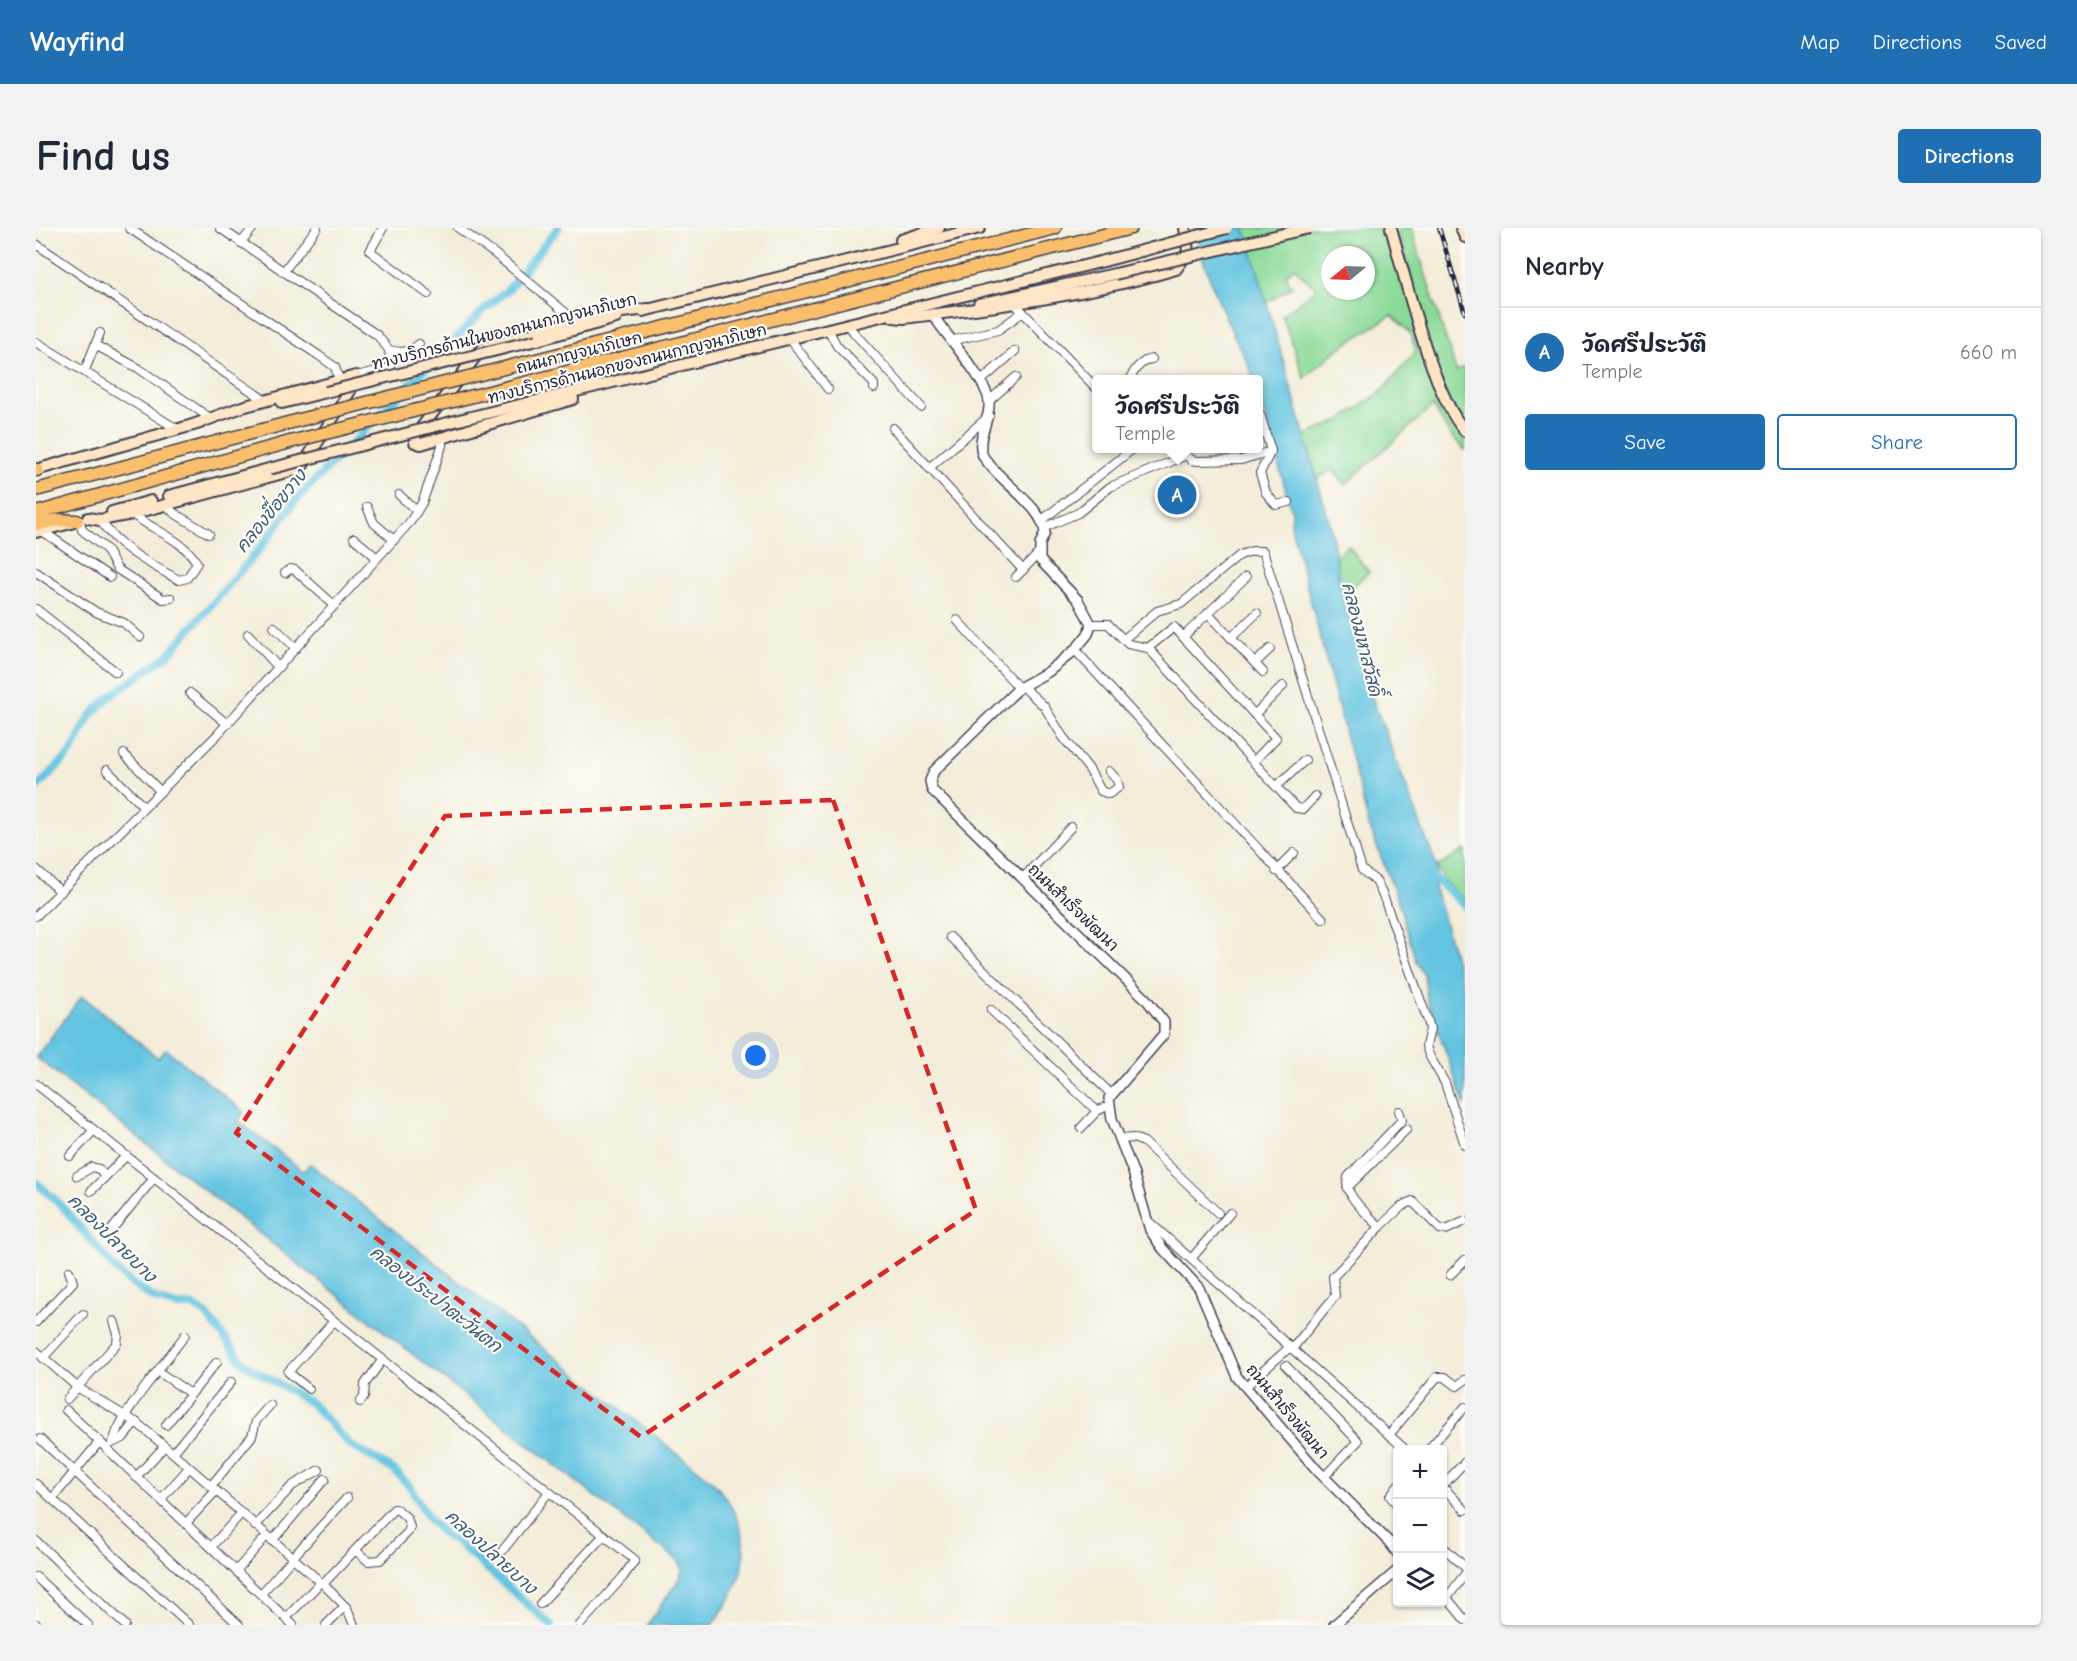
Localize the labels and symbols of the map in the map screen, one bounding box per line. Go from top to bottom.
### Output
north arrow [1321,246,1375,300]
street label: ทางบริการด้านในของถนนกาญจนาภิเษก [369,289,639,373]
street label: ทางบริการด้านนอกของถนนกาญจนาภิเษก [485,319,769,407]
street label: ถนนกาญจนาภิเษก [514,327,644,377]
water label: คลองขื่อขวาง [226,460,312,557]
pin: A [1158,472,1196,518]
water label: คลองมหาสวัสดิ์ [1337,579,1393,704]
street label: ถนนสำเร็จพัฒนา [1025,858,1124,955]
your location [741,1041,770,1070]
water label: คลองปลายบาง [63,1190,161,1288]
water label: คลองประปาตะวันตก [366,1241,507,1358]
street label: ถนนสำเร็จพัฒนา [1242,1359,1334,1463]
water label: คลองปลายบาง [441,1506,542,1600]

